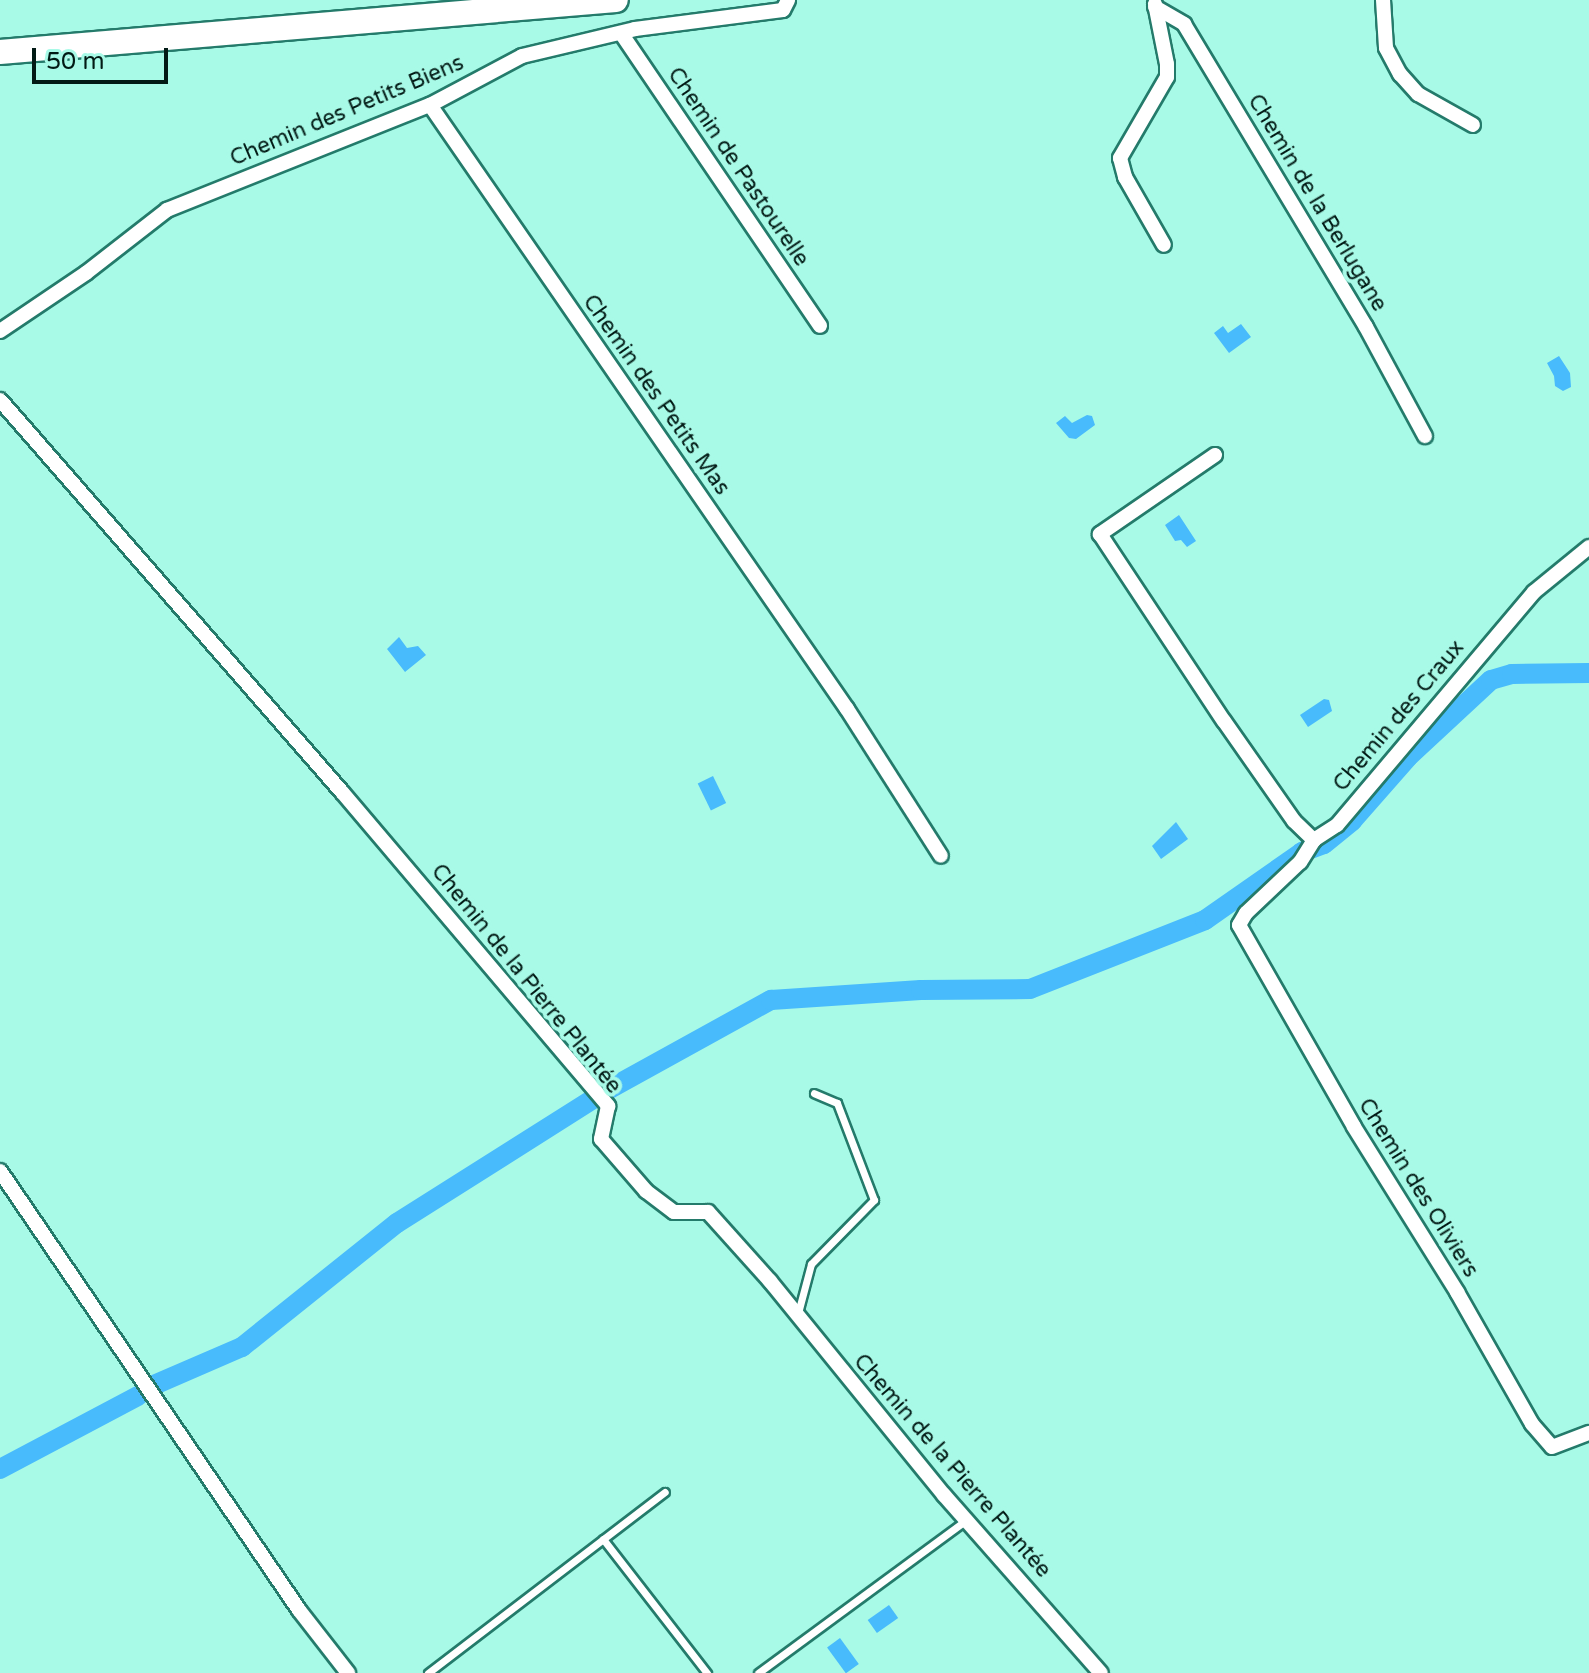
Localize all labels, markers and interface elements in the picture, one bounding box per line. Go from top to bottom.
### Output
scale bar [36,32,172,82]
text: 50 m [46,47,104,76]
street label: Chemin des Petits Biens [226,50,468,172]
street label: Chemin de Pastourelle [662,63,814,271]
street label: Chemin de la Berlugane [1242,90,1392,316]
street label: Chemin des Petits Mas [577,290,735,500]
street label: Chemin des Craux [1328,635,1470,797]
street label: Chemin de la Pierre Plantée [425,859,627,1099]
street label: Chemin des Oliviers [1352,1094,1484,1282]
street label: Chemin de la Pierre Plantée [848,1349,1056,1583]

